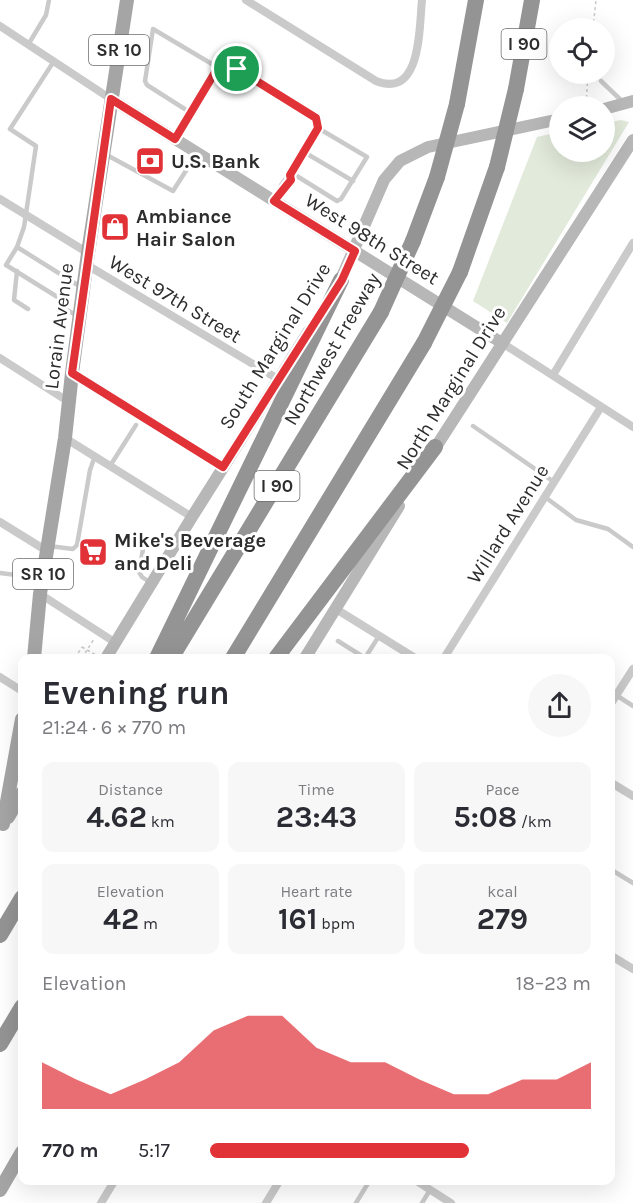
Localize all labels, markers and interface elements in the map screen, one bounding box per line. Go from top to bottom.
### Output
map controls [549,18,615,162]
button: locate [549,18,615,84]
road number: I 90 [502,29,546,59]
road number: SR 10 [89,35,149,65]
pin [211,43,262,94]
icon: arrive [220,52,253,85]
button: layers [549,96,615,162]
bank icon: U.S. Bank [134,145,166,177]
place label: U.S. Bank [171,150,260,173]
street label: West 98th Street [301,189,444,290]
place label: Ambiance Hair Salon [136,205,236,251]
shop icon: Ambiance Hair Salon [99,211,131,243]
street label: West 97th Street [105,250,246,348]
street label: South Marginal Drive [214,259,336,433]
street label: Lorain Avenue [40,262,78,390]
street label: Northwest Freeway [279,269,385,429]
street label: North Marginal Drive [391,302,511,474]
street label: Willard Avenue [462,460,554,588]
road number: I 90 [254,471,300,501]
place label: Mike's Beverage and Deli [114,529,266,575]
supermarket icon: Mike's Beverage and Deli [77,536,109,568]
road number: SR 10 [13,559,73,589]
text: Evening run [42,674,230,712]
button: share [528,674,591,737]
text: 21:24 · 6 × 770 m [42,716,186,739]
text: Distance [98,780,163,799]
text: Time [299,780,334,799]
text: Pace [485,780,520,799]
text: 4.62 [86,799,147,835]
text: 23:43 [276,799,357,835]
text: 5:08 [453,799,517,835]
text: km [147,812,175,831]
text: /km [517,812,552,831]
text: Elevation [97,882,164,901]
text: Heart rate [280,882,353,901]
text: kcal [487,882,518,901]
text: 42 [103,901,139,937]
text: 161 [278,901,318,937]
text: 279 [477,901,528,937]
text: m [139,914,158,933]
text: bpm [318,914,355,933]
text: Elevation [42,972,127,995]
text: 18–23 m [516,972,591,995]
text: 770 m [42,1139,99,1162]
text: 5:17 [138,1139,170,1162]

